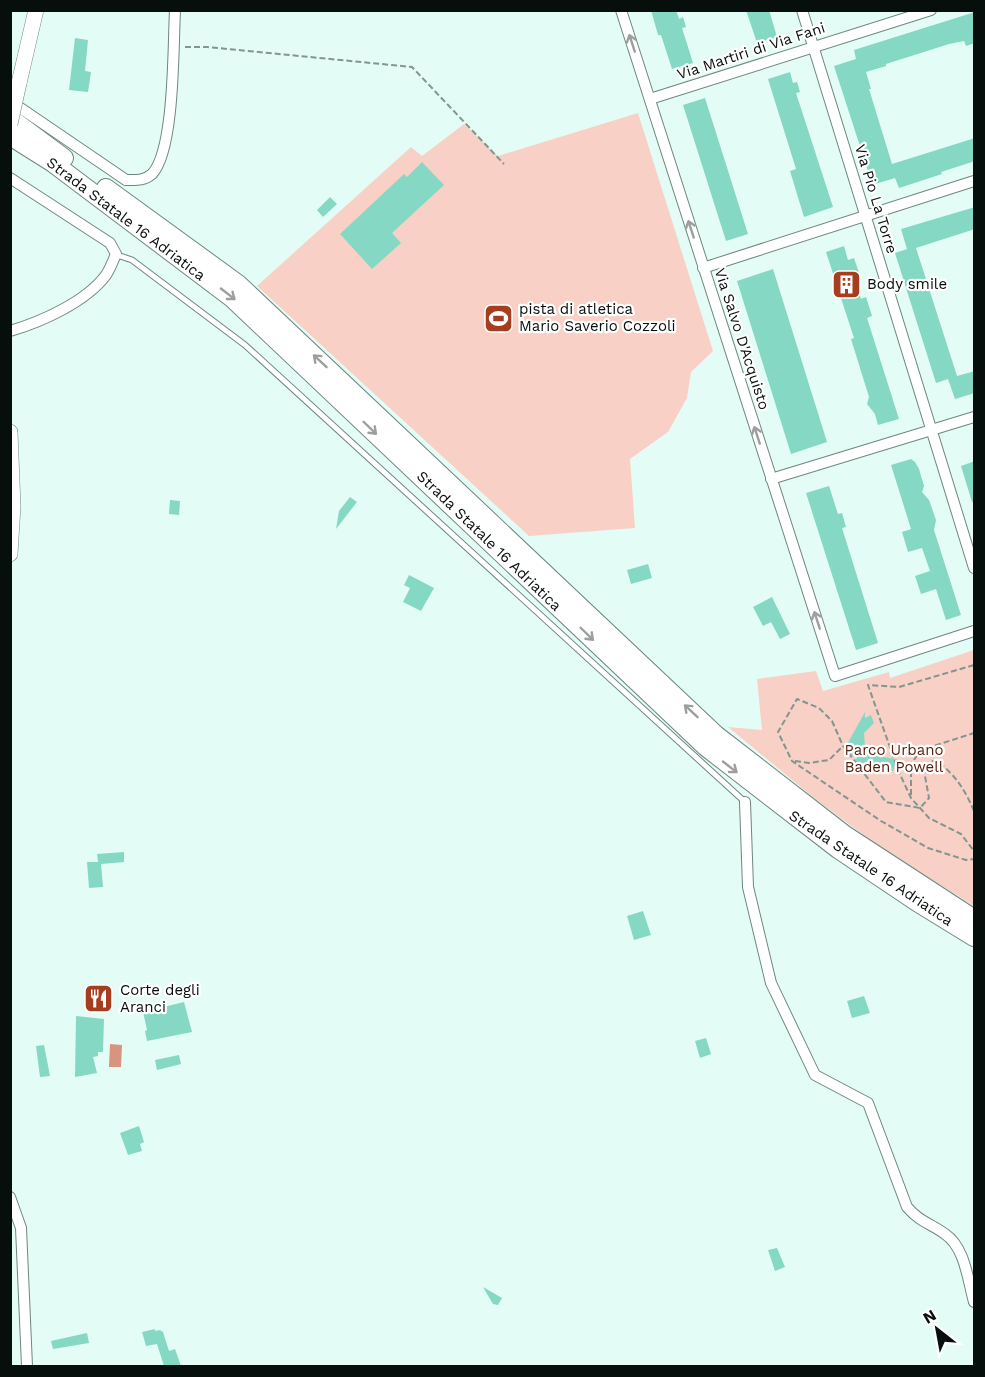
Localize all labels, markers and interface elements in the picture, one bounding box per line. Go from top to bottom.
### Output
street label: Via Martiri di Via Fani [675,19,827,83]
one-way arrow [626,34,637,53]
street label: Via Pio La Torre [851,142,901,256]
street label: Strada Statale 16 Adriatica [43,153,209,285]
one-way arrow [685,220,696,239]
street label: Via Salvo D'Acquisto [711,266,773,412]
building icon: Body smile [830,268,862,300]
place label: Body smile [867,275,947,293]
one-way arrow [219,288,235,301]
place label: pista di atletica Mario Saverio Cozzoli [519,300,675,335]
sports icon: pista di atletica Mario Saverio Cozzoli [482,302,514,334]
one-way arrow [313,354,328,368]
one-way arrow [362,421,377,435]
one-way arrow [750,426,761,445]
street label: Strada Statale 16 Adriatica [413,467,565,615]
one-way arrow [811,611,822,630]
one-way arrow [580,627,595,642]
one-way arrow [683,704,698,718]
park label: Parco Urbano Baden Powell [845,741,944,776]
one-way arrow [722,760,738,773]
street label: Strada Statale 16 Adriatica [786,806,957,930]
place label: Corte degli Aranci [120,981,200,1016]
restaurant icon: Corte degli Aranci [83,983,115,1015]
north arrow [907,1299,967,1359]
text: N [920,1305,940,1328]

